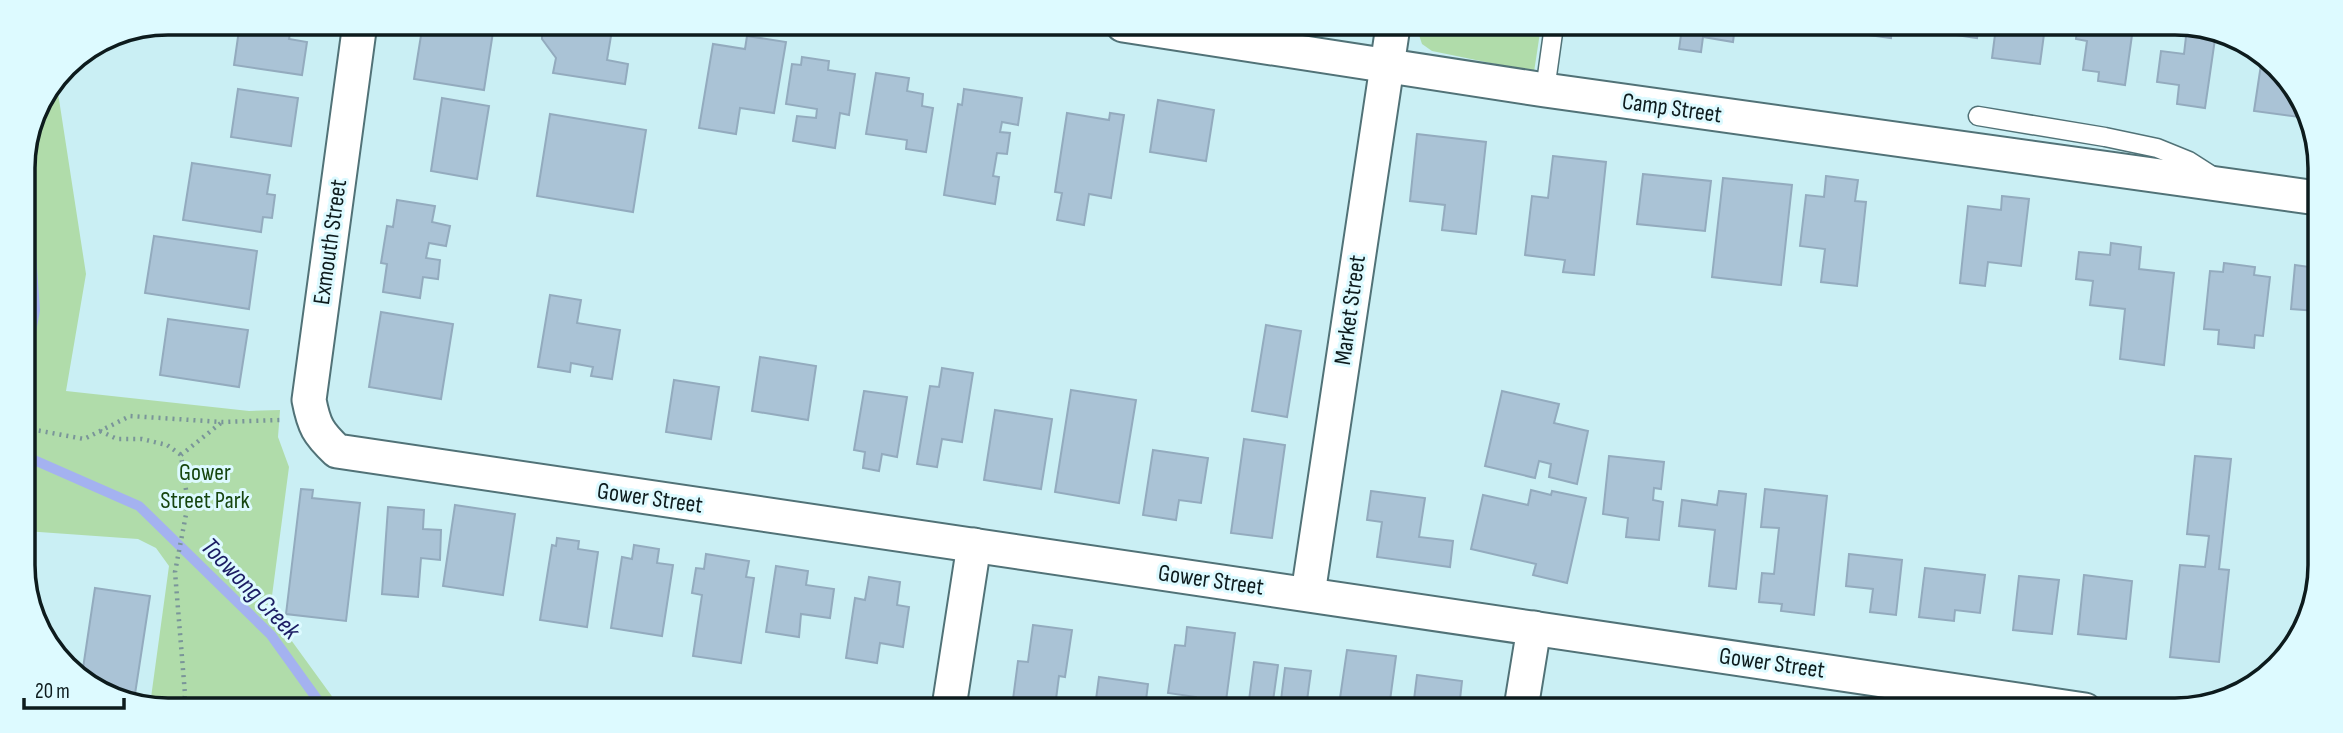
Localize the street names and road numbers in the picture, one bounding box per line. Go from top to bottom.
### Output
street label: Camp Street [1620,87,1724,129]
street label: Exmouth Street [307,177,353,307]
street label: Market Street [1328,253,1372,367]
street label: Gower Street [595,476,705,520]
street label: Gower Street [1156,558,1266,602]
street label: Gower Street [1717,641,1827,685]

